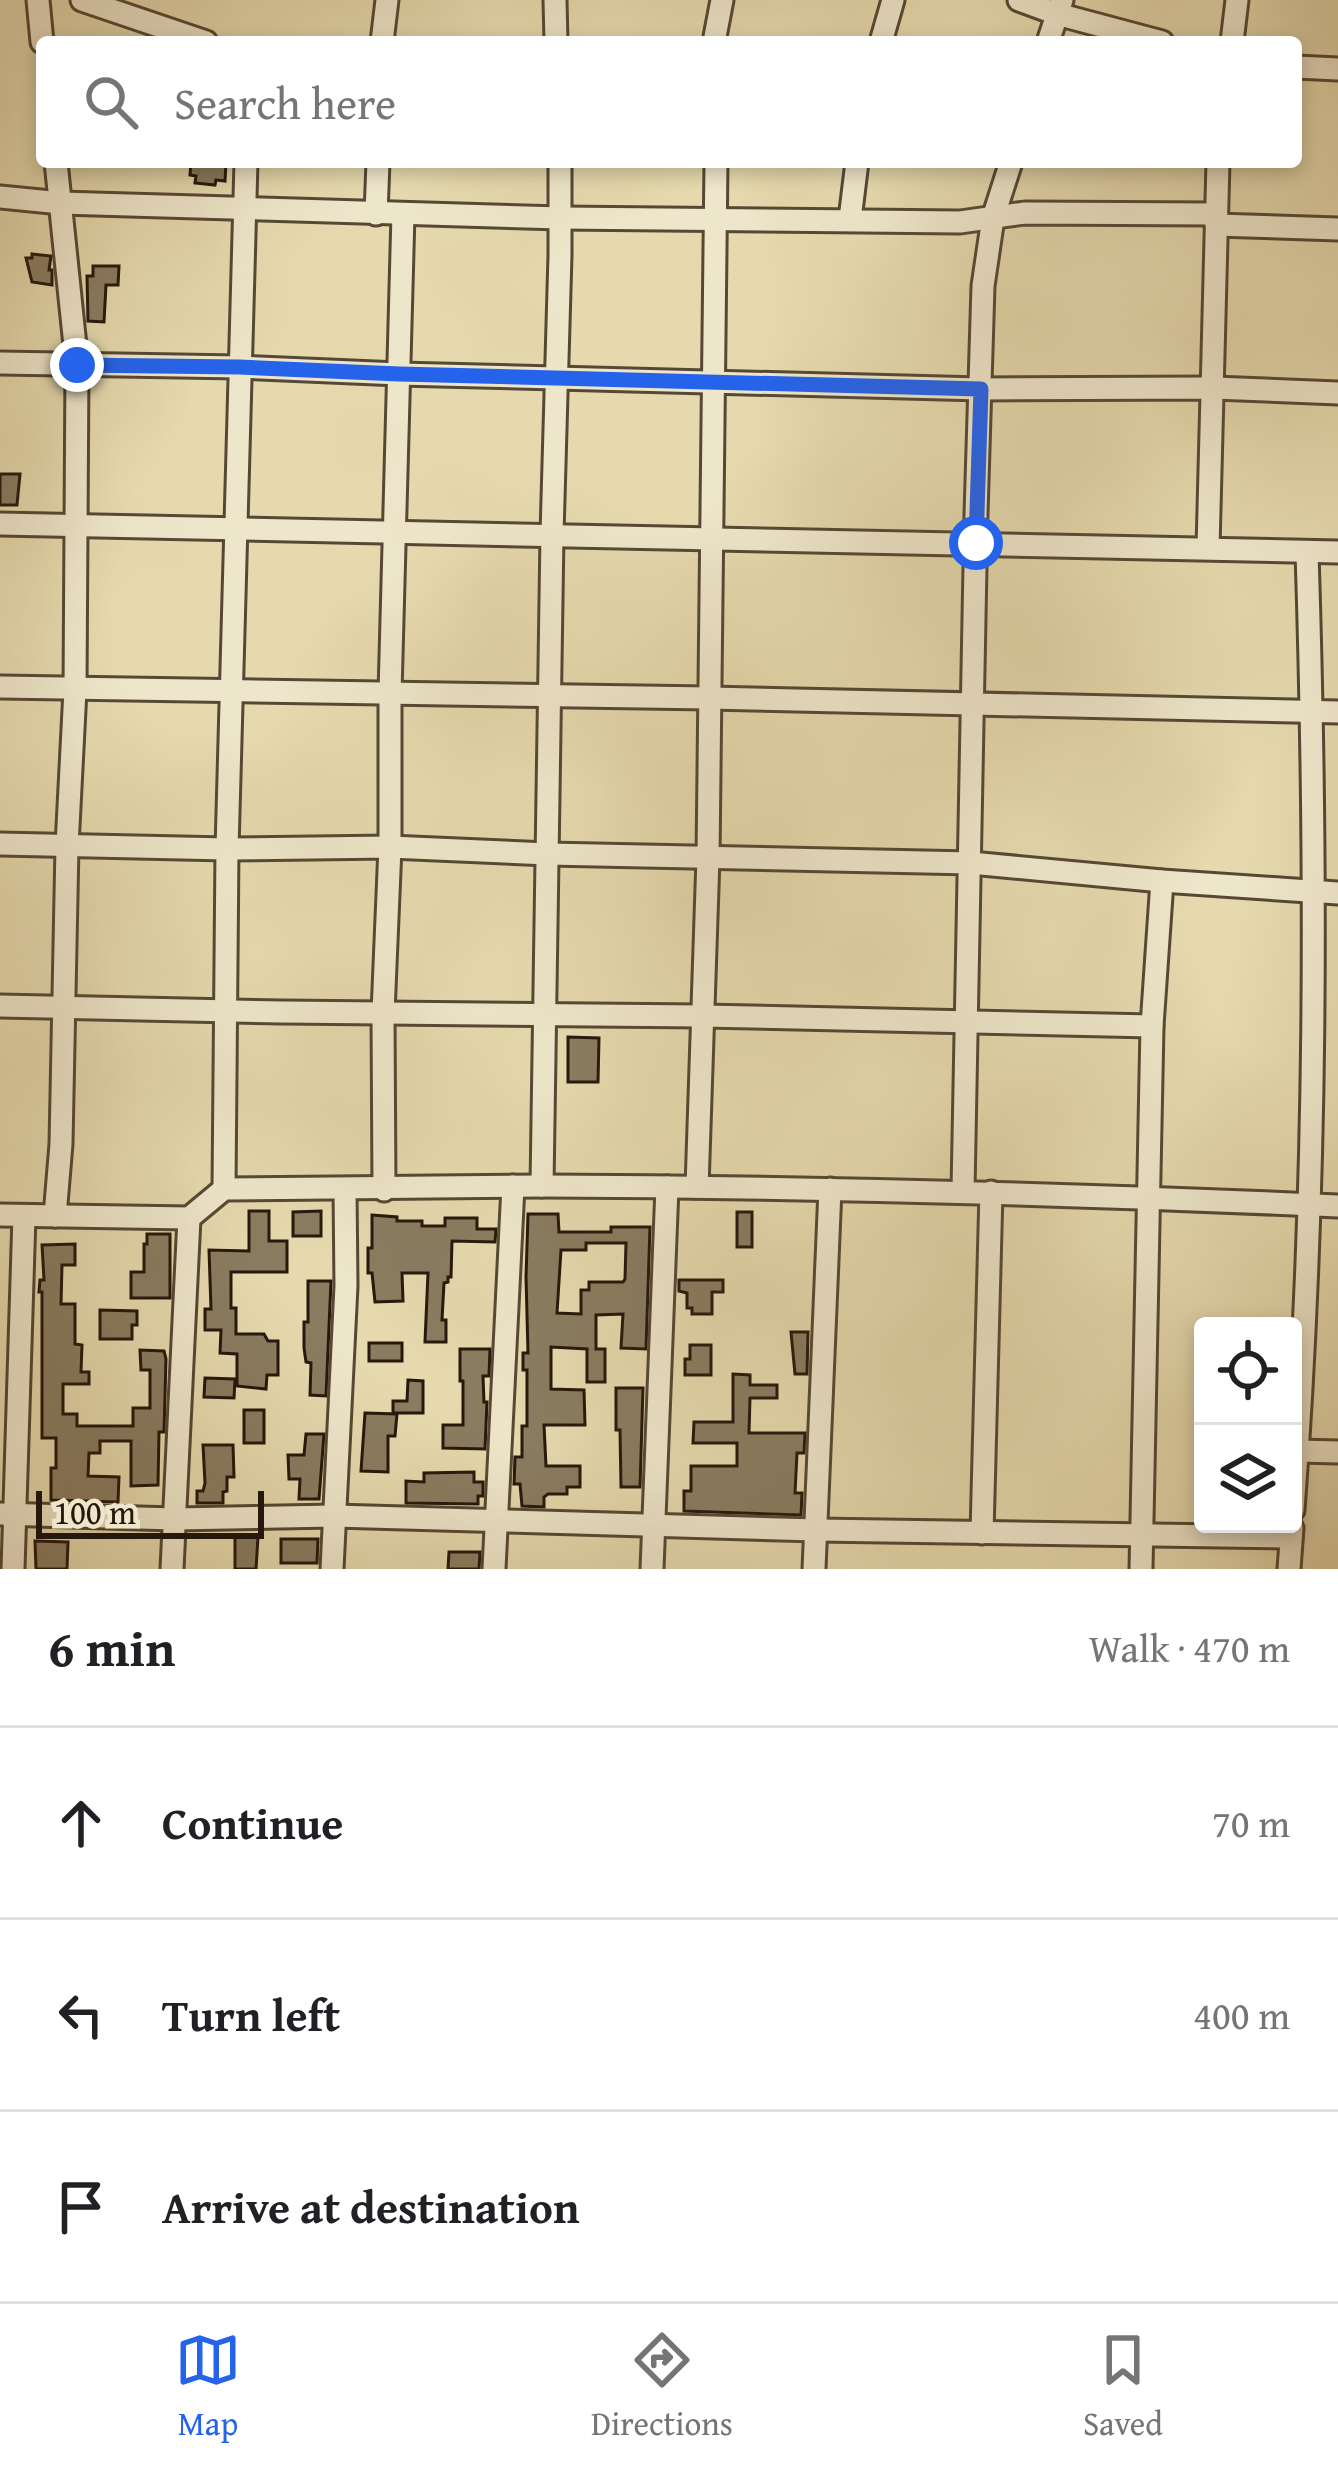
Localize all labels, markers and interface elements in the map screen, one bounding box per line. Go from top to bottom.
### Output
search box [36,36,1302,168]
icon: search [78,69,144,135]
text: Search here [174,70,396,135]
route end [50,338,104,392]
route start [949,516,1003,570]
map controls [1194,1317,1302,1533]
button: locate [1194,1317,1302,1425]
button: layers [1194,1425,1302,1533]
scale bar [36,1485,264,1538]
text: 100 m [54,1488,136,1536]
text: 6 min [48,1610,175,1685]
text: Walk · 470 m [1089,1619,1290,1676]
icon: ahead [48,1790,114,1856]
text: Continue [162,1790,343,1855]
text: 70 m [1212,1794,1290,1851]
icon: left [48,1982,114,2048]
text: Turn left [162,1982,340,2047]
text: 400 m [1193,1986,1290,2043]
icon: arrive [48,2174,114,2240]
text: Arrive at destination [162,2174,580,2239]
tab: Map [175,2327,241,2447]
tab: Directions [591,2327,733,2447]
tab: Saved [1083,2327,1163,2447]

